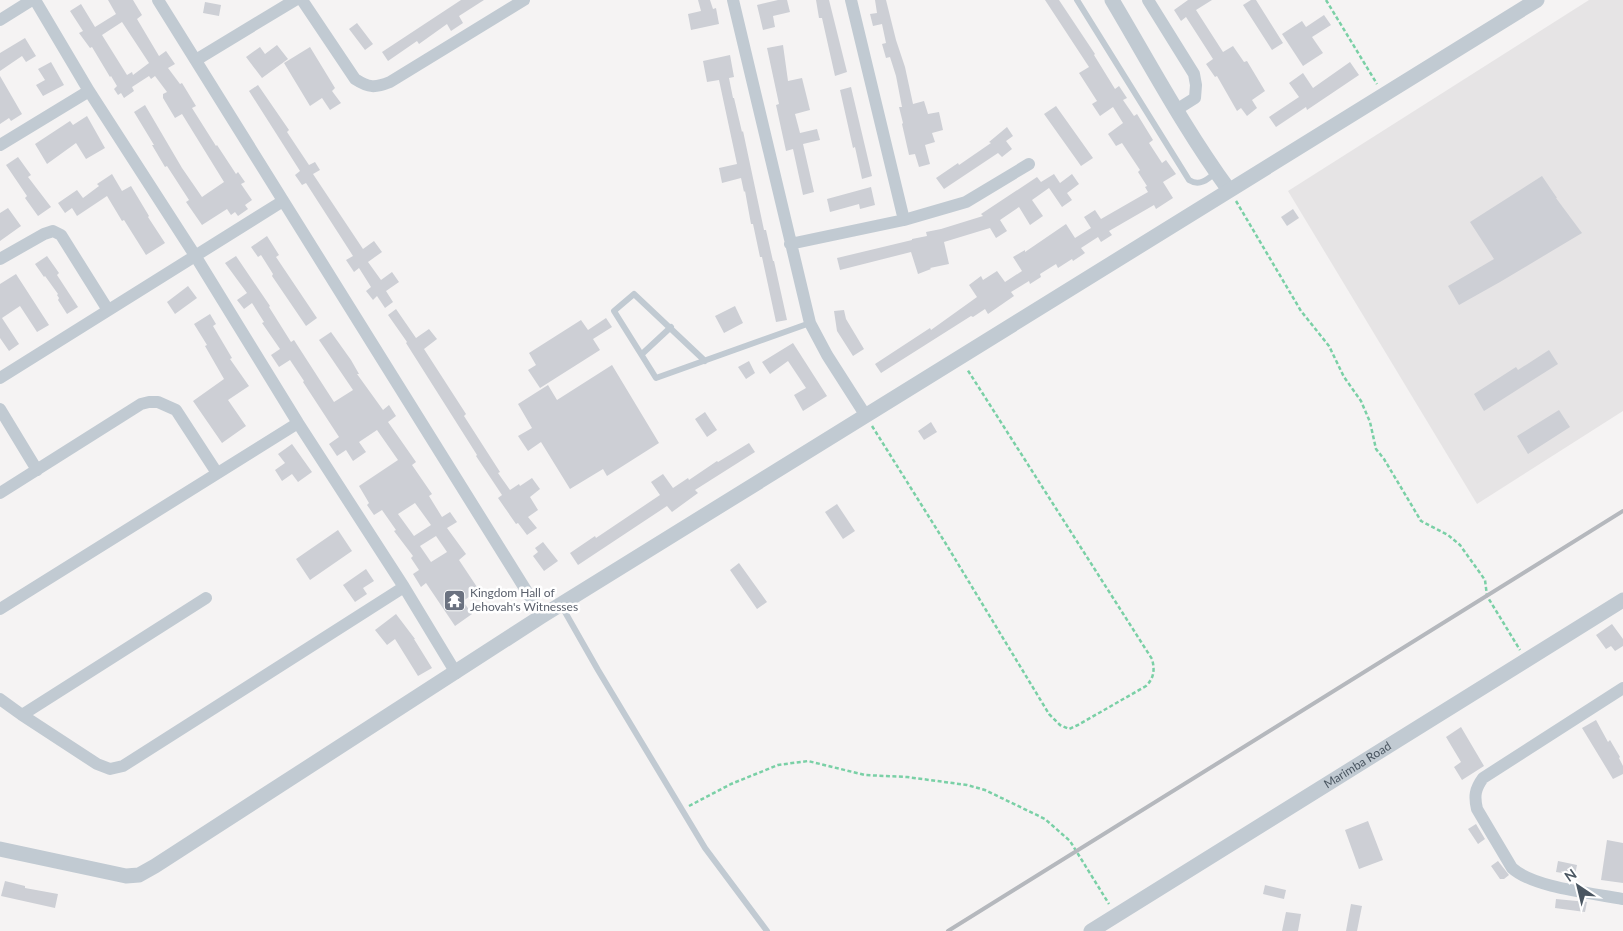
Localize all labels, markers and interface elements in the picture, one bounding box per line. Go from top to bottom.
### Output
place label: Kingdom Hall of Jehovah's Witnesses [470,585,578,614]
temple icon: Kingdom Hall of Jehovah's Witnesses [442,588,466,612]
street label: Marimba Road [1321,738,1394,791]
north arrow [1553,861,1603,911]
text: N [1561,865,1580,885]

